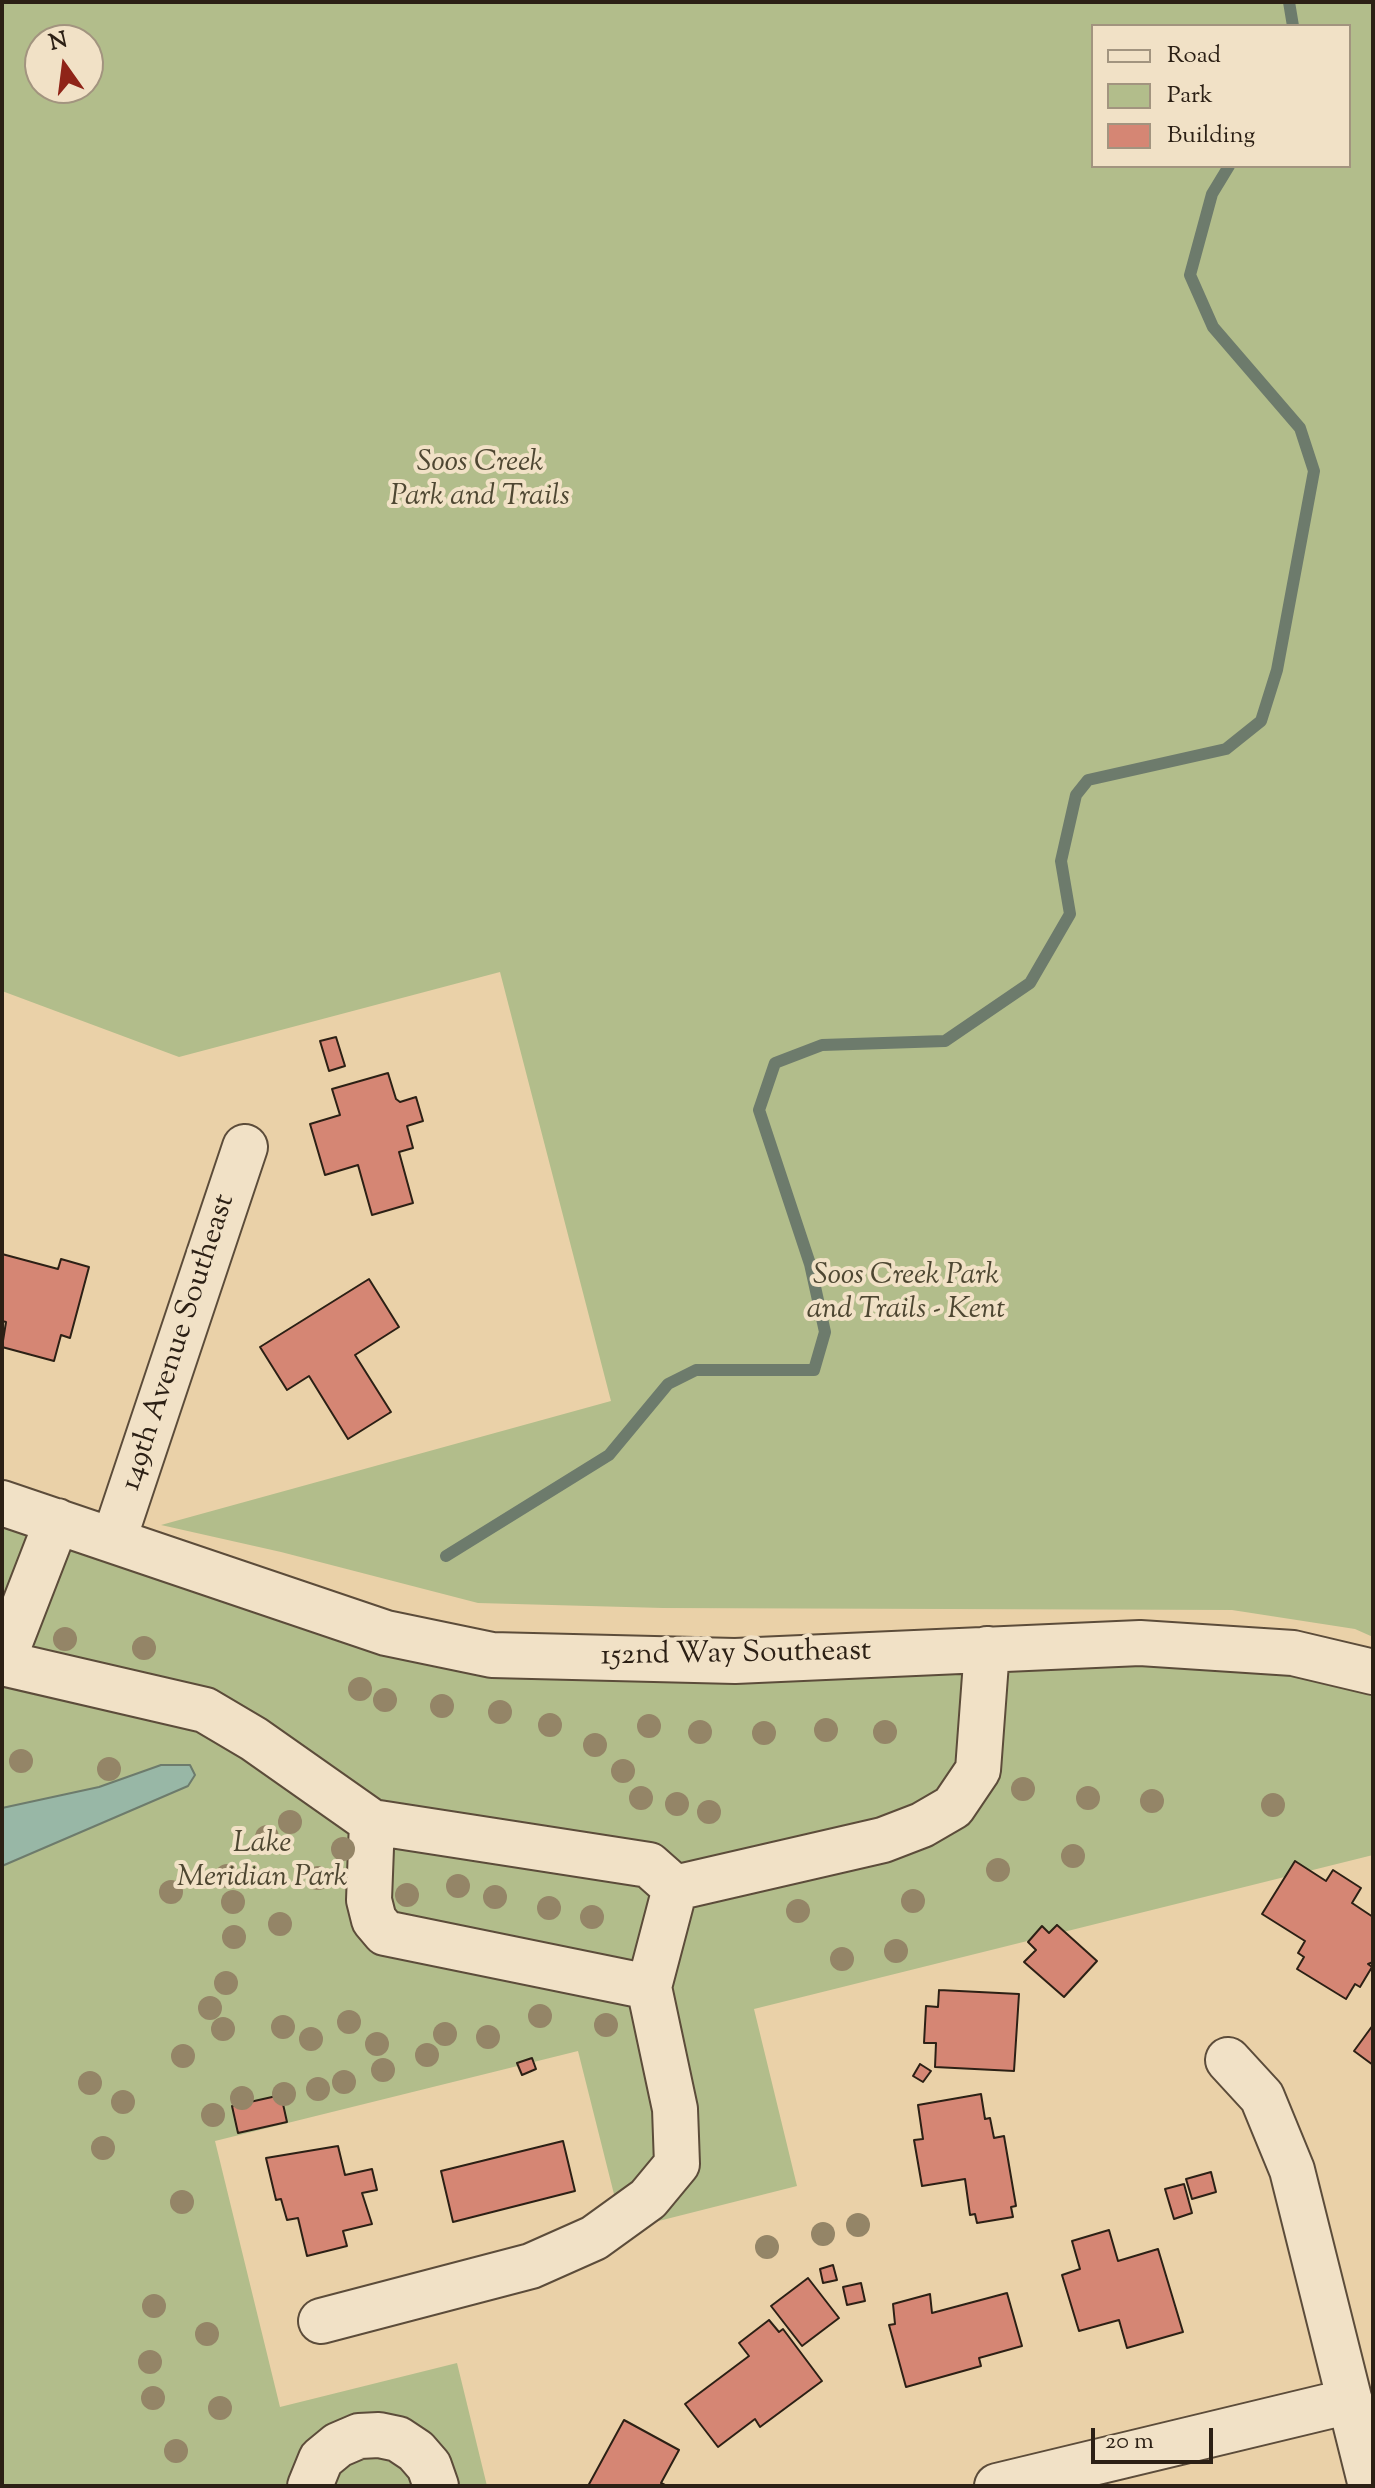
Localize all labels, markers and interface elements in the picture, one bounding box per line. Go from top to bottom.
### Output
north arrow [24,24,104,104]
legend [1091,24,1351,168]
text: N [46,25,71,60]
text: Road [1167,39,1221,73]
text: Park [1167,79,1213,113]
text: Building [1167,119,1255,153]
park label: Soos Creek Park and Trails [390,447,570,518]
street label: 149th Avenue Southeast [115,1190,245,1496]
park label: Soos Creek Park and Trails - Kent [807,1260,1005,1330]
street label: 152nd Way Southeast [600,1636,872,1676]
park label: Lake Meridian Park [177,1828,347,1898]
scale bar [1095,2412,1217,2462]
text: 20 m [1105,2425,1154,2459]

